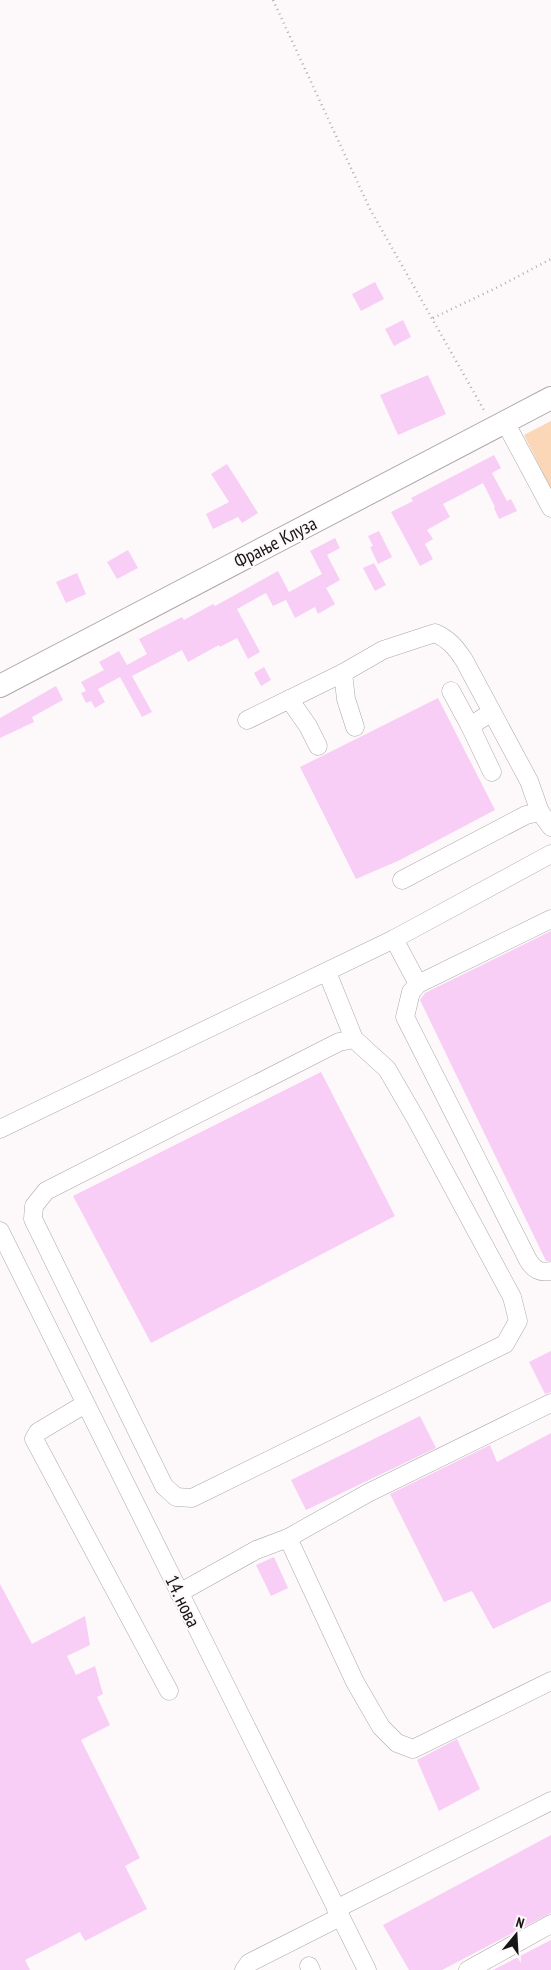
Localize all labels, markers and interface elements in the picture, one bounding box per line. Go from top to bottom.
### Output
street label: Фрање Клуза [230,511,320,573]
street label: 14. нова [160,1571,206,1631]
north arrow [491,1910,541,1960]
text: N [514,1913,526,1932]

